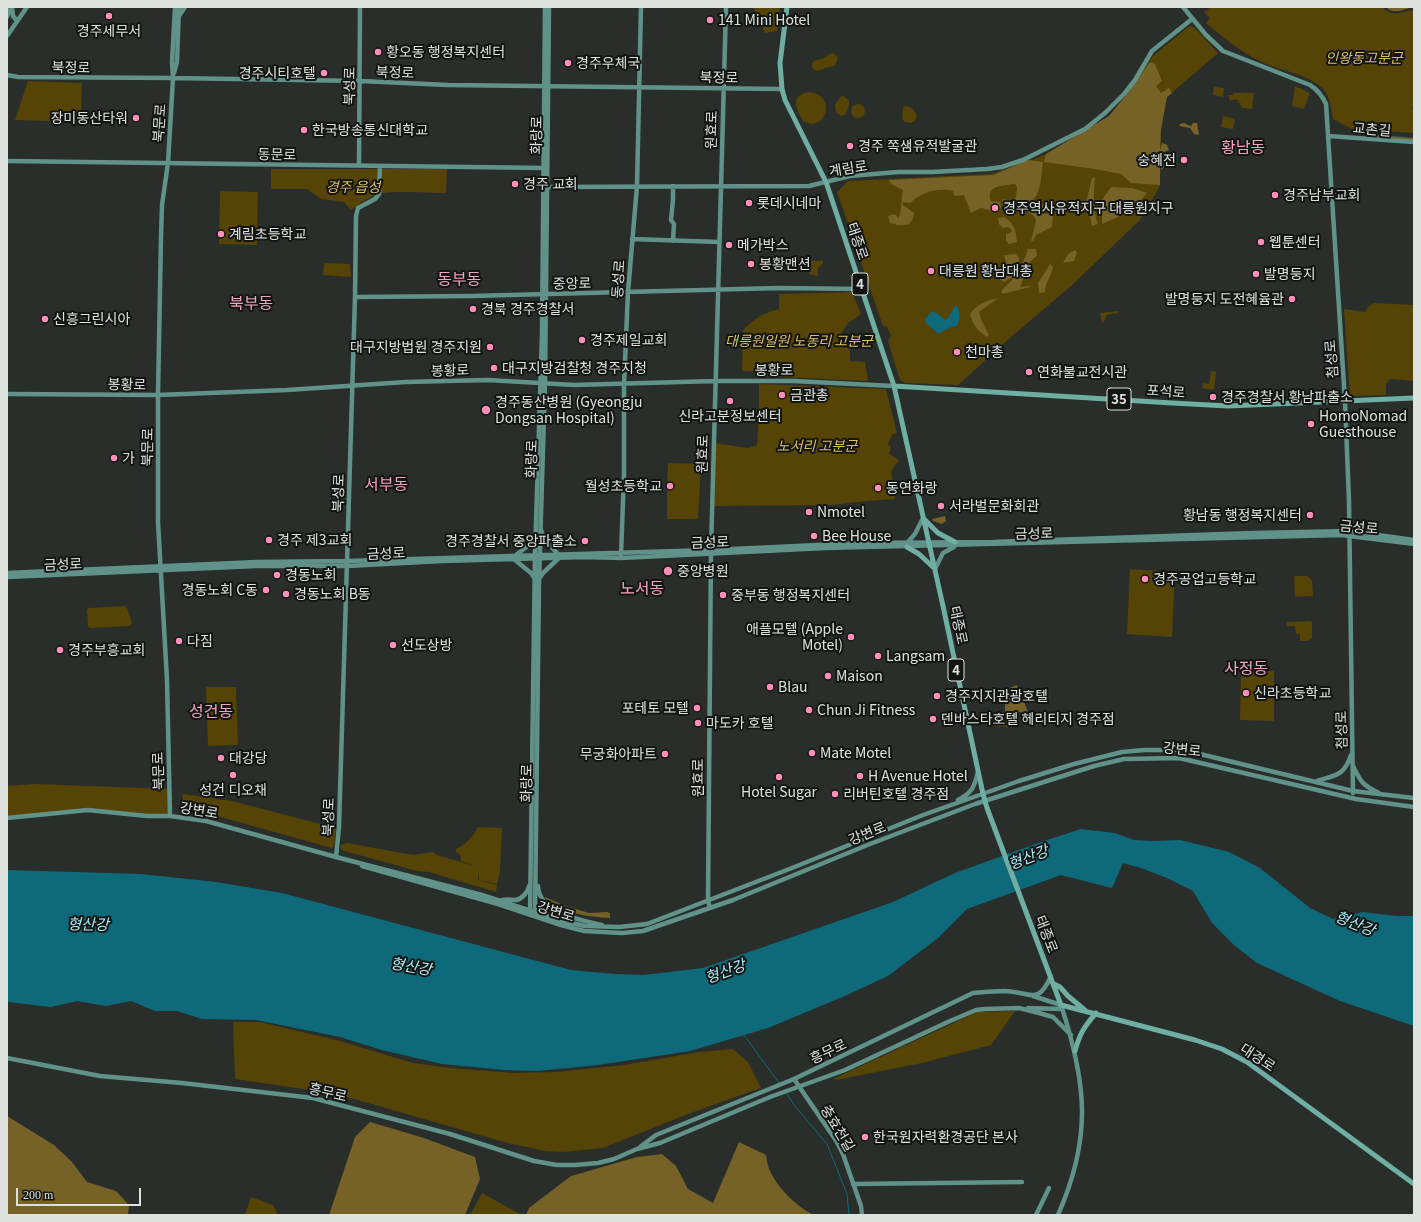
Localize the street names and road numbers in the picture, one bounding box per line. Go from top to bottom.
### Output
street label: 북정로 [52,58,90,76]
street label: 북정로 [375,63,415,81]
street label: 북성로 [340,67,358,105]
street label: 북정로 [700,68,738,86]
street label: 북문로 [149,103,169,143]
street label: 원효로 [702,110,720,150]
street label: 화랑로 [527,116,545,154]
street label: 교촌길 [1352,119,1392,139]
street label: 동문로 [258,145,296,163]
street label: 계림로 [828,157,868,179]
street label: 태종로 [844,220,872,262]
street label: 동성로 [608,259,628,299]
road number: 4 [852,273,868,295]
street label: 중앙로 [553,274,591,292]
street label: 첨성로 [1321,339,1341,379]
street label: 봉황로 [430,361,470,379]
street label: 봉황로 [755,362,793,378]
street label: 봉황로 [108,375,146,393]
street label: 포석로 [1146,381,1186,401]
road number: 35 [1107,388,1131,410]
street label: 북문로 [138,428,156,466]
street label: 원효로 [693,434,711,474]
street label: 화랑로 [522,439,540,479]
street label: 북성로 [329,473,347,513]
street label: 금성로 [1339,517,1379,537]
street label: 금성로 [1015,524,1053,542]
street label: 금성로 [690,533,730,551]
street label: 금성로 [366,544,406,562]
street label: 금성로 [43,555,83,573]
street label: 태종로 [947,604,971,646]
road number: 4 [948,659,964,681]
street label: 첨성로 [1332,711,1350,749]
street label: 강변로 [1162,739,1202,759]
street label: 북문로 [149,751,167,791]
street label: 원효로 [690,759,706,797]
street label: 화랑로 [517,764,535,802]
street label: 북성로 [319,797,337,837]
street label: 강변로 [179,798,219,822]
street label: 강변로 [846,818,888,848]
street label: 강변로 [535,897,577,925]
street label: 태종로 [1032,913,1062,955]
street label: 흥무로 [807,1035,849,1067]
street label: 대경로 [1237,1039,1279,1075]
street label: 흥무로 [307,1079,349,1105]
street label: 충효천길 [818,1102,858,1154]

